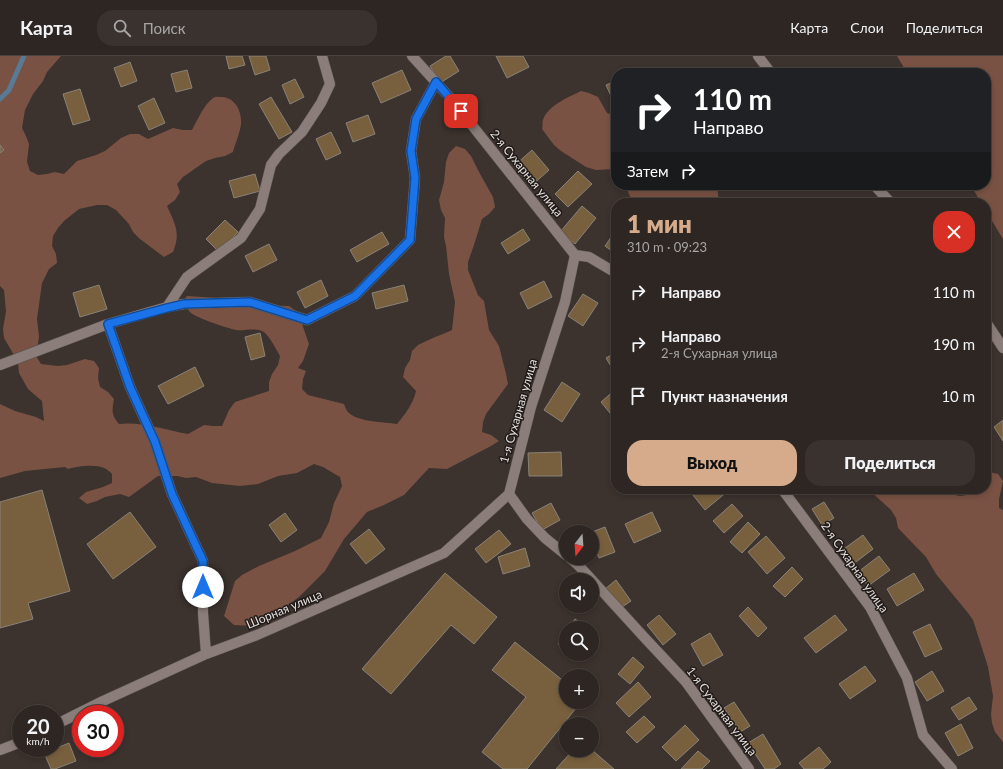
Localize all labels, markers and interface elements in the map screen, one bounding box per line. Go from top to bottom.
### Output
search box [97,10,377,46]
text: Карта [20,16,73,39]
icon: search [111,17,133,39]
text: Поиск [143,19,186,37]
text: Карта [790,19,828,36]
text: Слои [850,19,884,36]
text: Поделиться [906,19,983,36]
text: 110 m [693,82,772,116]
icon: right [627,84,679,136]
pin [444,94,478,128]
icon: arrive [450,100,472,122]
text: Направо [693,116,764,138]
street label: 2-я Сухарная улица [487,126,567,220]
icon: right [677,160,699,182]
text: Затем [627,162,669,180]
text: 1 мин [627,209,692,238]
button: close [933,211,975,253]
text: 310 m · 09:23 [627,239,707,255]
icon: right [627,281,649,303]
text: Направо [661,283,721,301]
text: 110 m [933,283,975,301]
text: Направо [661,327,721,345]
icon: right [627,333,649,355]
text: 190 m [933,335,975,353]
text: 2-я Сухарная улица [661,345,778,361]
street label: 1-я Сухарная улица [496,357,540,465]
icon: arrive [627,385,649,407]
text: Пункт назначения [661,387,788,405]
text: 10 m [941,387,975,405]
button: Выход [627,440,797,486]
button: Поделиться [805,440,975,486]
street label: 2-я Сухарная улица [818,519,892,615]
north arrow [559,525,599,565]
map controls [559,525,599,757]
position arrow [182,566,224,608]
button: sound [559,573,599,613]
street label: Шорная улица [244,586,324,632]
button: search [559,621,599,661]
street label: 1-я Сухарная улица [684,664,760,758]
button: + [559,669,599,709]
speed limit sign: 30 [72,705,124,757]
text: 20 [26,714,50,738]
button: − [559,717,599,757]
text: km/h [26,735,50,747]

